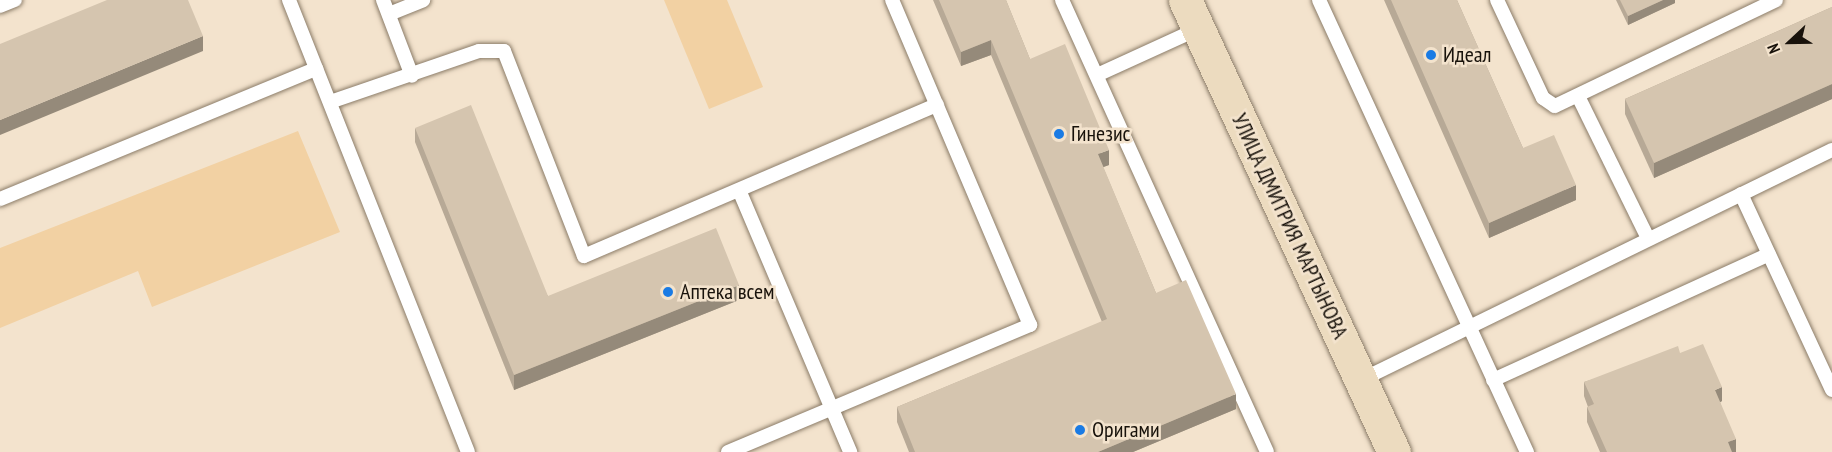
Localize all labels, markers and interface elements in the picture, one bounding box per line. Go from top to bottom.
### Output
north arrow [1760,12,1820,72]
text: N [1762,41,1784,57]
place label: Идеал [1443,42,1491,68]
marker: Идеал [1424,48,1438,62]
street label: УЛИЦА ДМИТРИЯ МАРТЫНОВА [1226,109,1354,343]
place label: Гинезис [1071,121,1130,147]
marker: Гинезис [1052,127,1066,141]
place label: Аптека всем [680,279,775,305]
marker: Аптека всем [661,285,675,299]
place label: Оригами [1092,417,1160,443]
marker: Оригами [1073,423,1087,437]

